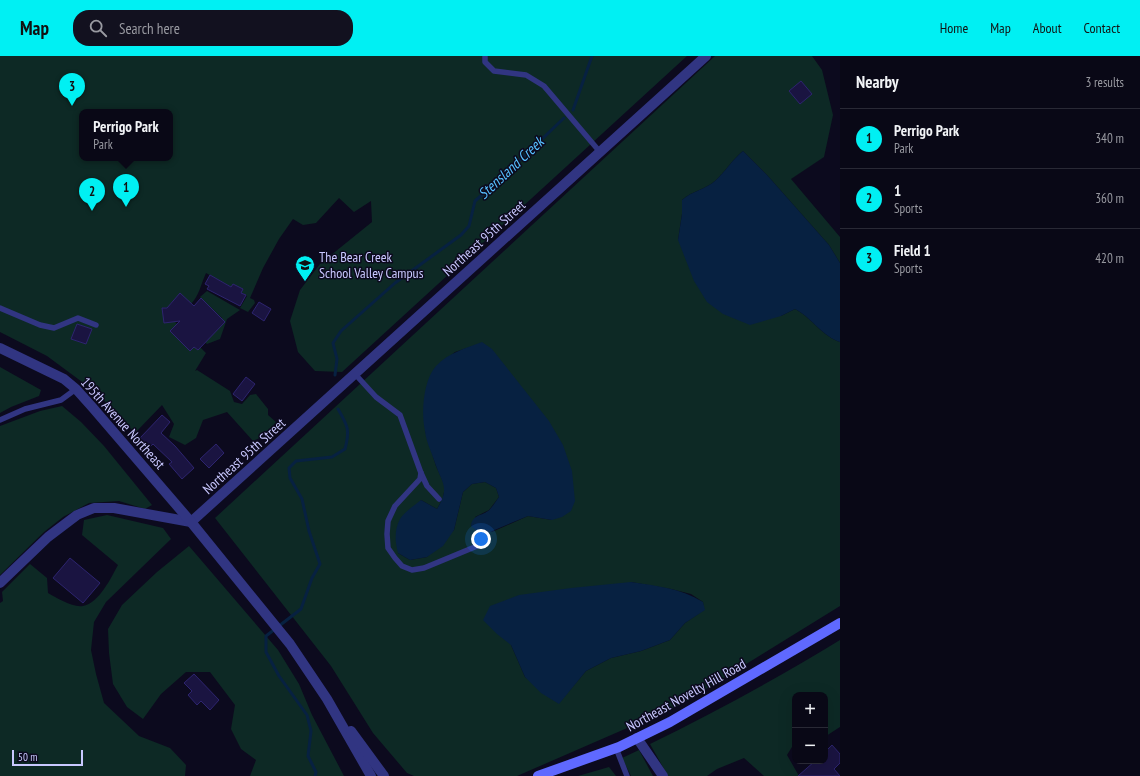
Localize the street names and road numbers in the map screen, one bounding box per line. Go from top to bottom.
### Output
street label: Northeast 95th Street [439,196,529,280]
street label: 195th Avenue Northeast [77,373,169,473]
street label: Northeast 95th Street [199,414,289,498]
street label: Northeast Novelty Hill Road [623,655,749,735]

